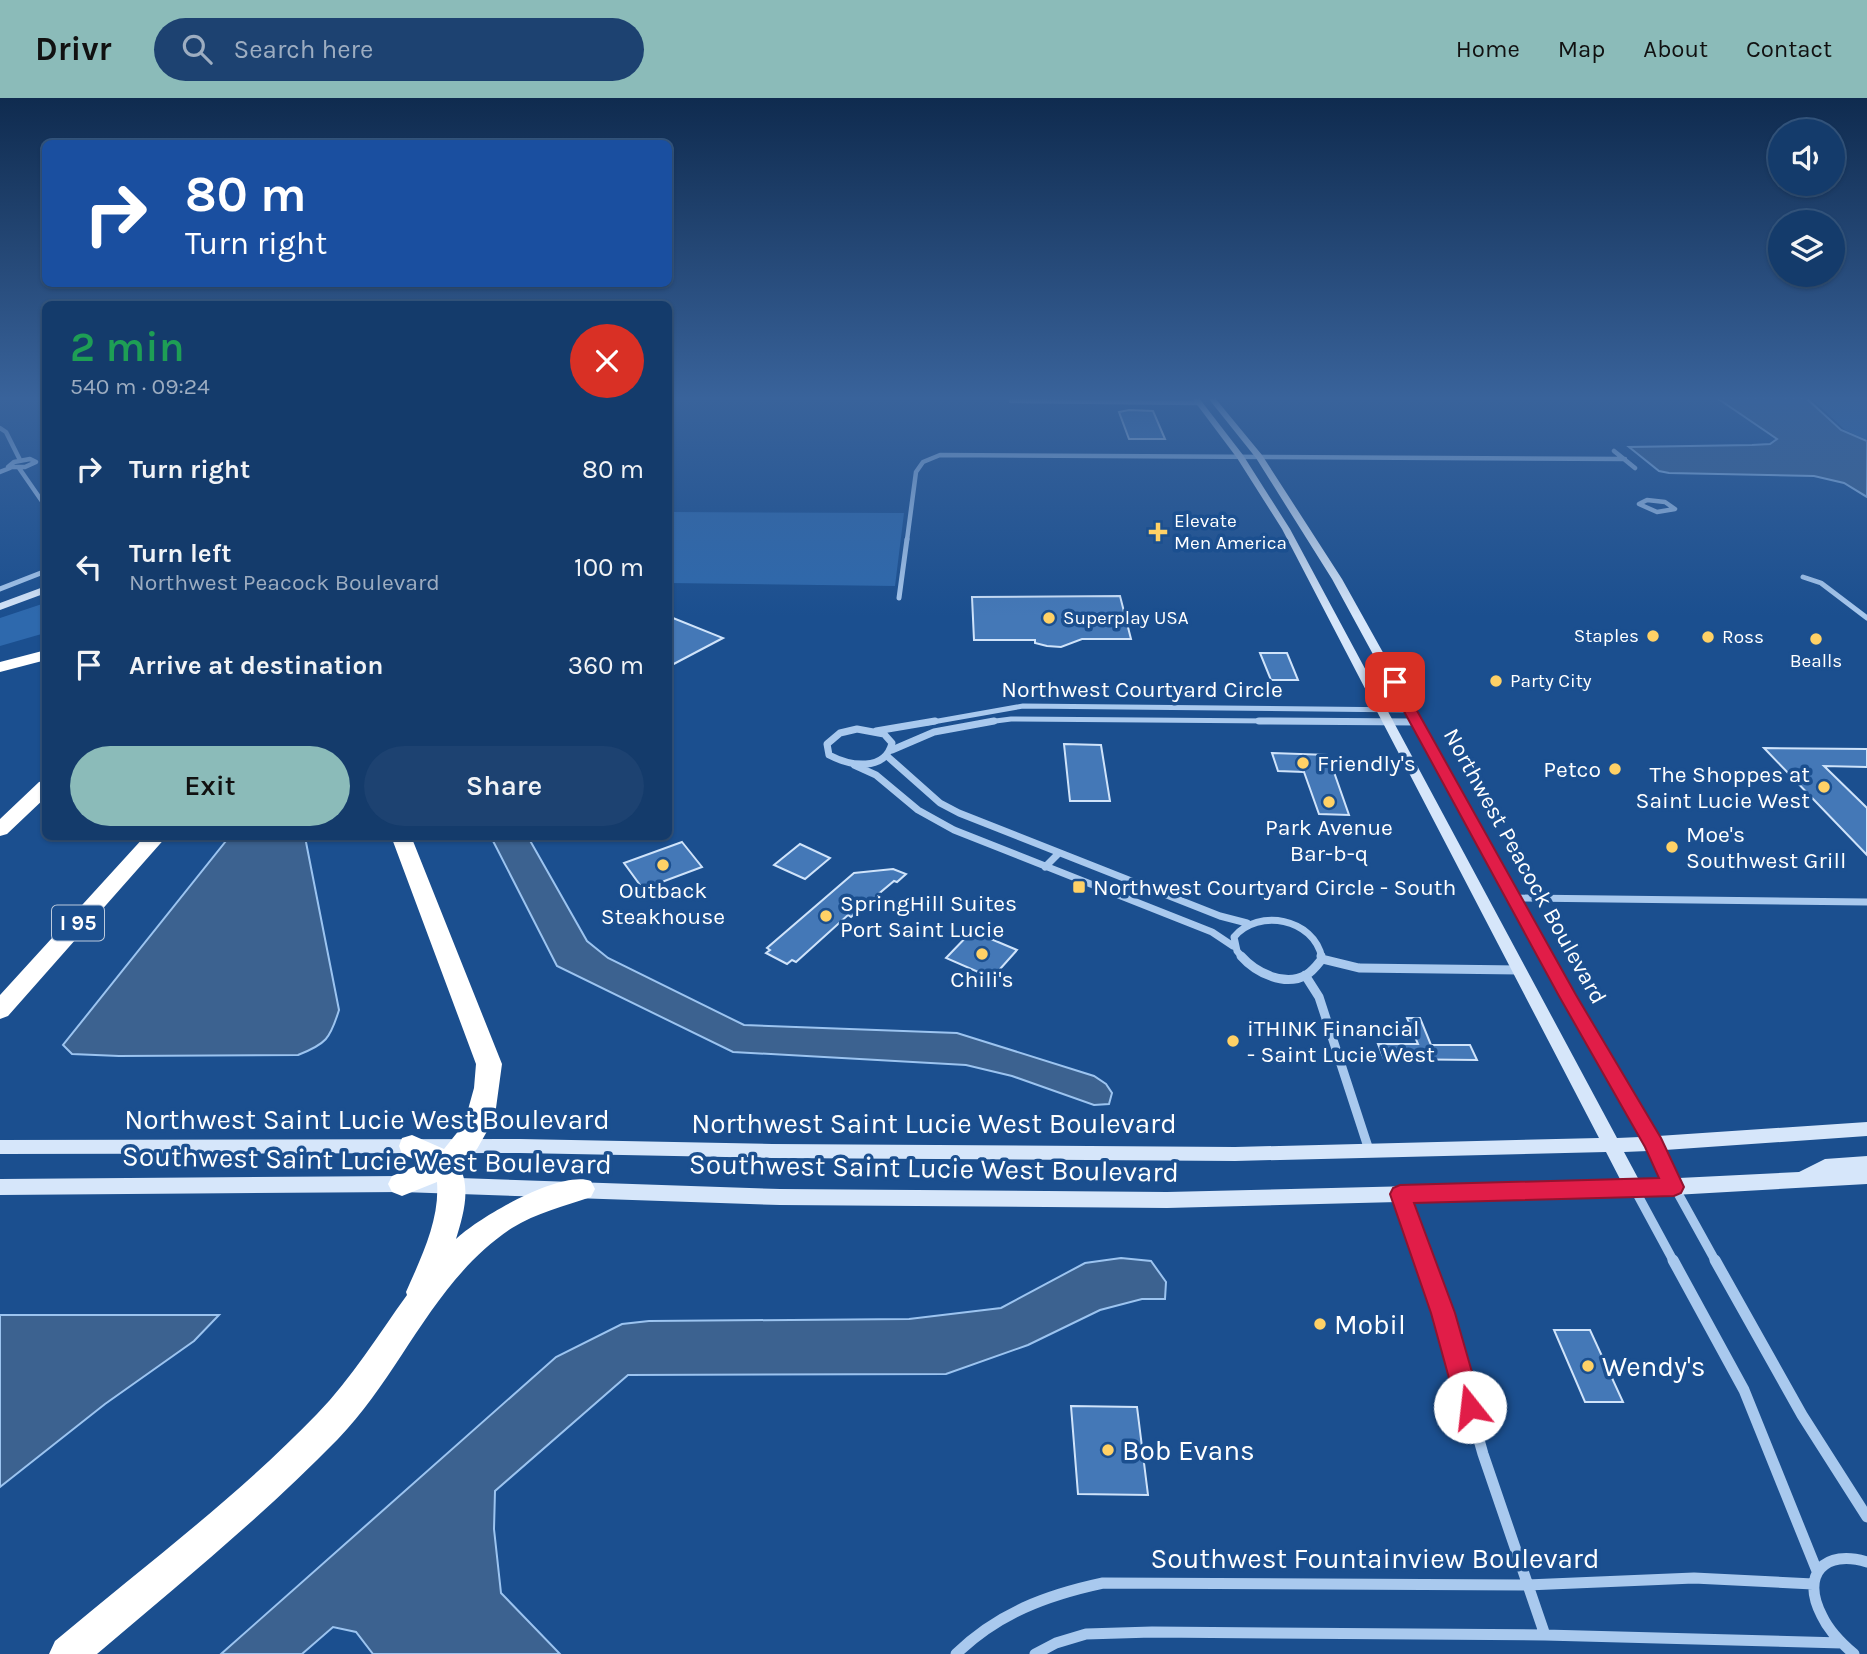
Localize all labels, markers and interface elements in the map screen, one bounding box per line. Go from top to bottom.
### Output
search box [154,18,644,81]
text: Drivr [35,30,112,68]
icon: search [178,30,216,68]
text: Search here [234,34,373,65]
text: Home [1456,35,1520,63]
text: Map [1558,35,1605,63]
text: About [1643,35,1708,63]
text: Contact [1746,35,1832,63]
map controls [1768,119,1845,287]
button: sound [1768,119,1845,196]
text: 80 m [185,166,307,223]
icon: right [70,168,161,259]
button: layers [1768,210,1845,287]
text: Turn right [185,225,327,262]
text: 2 min [70,322,185,372]
button: close [570,324,644,398]
text: 540 m · 09:24 [70,373,210,400]
icon: right [70,450,108,488]
text: Turn right [129,454,250,485]
text: 80 m [582,454,644,485]
place label: Elevate Men America [1174,510,1287,554]
marker: Elevate Men America [1148,522,1168,542]
text: Turn left [129,538,231,569]
icon: left [70,548,108,586]
text: 100 m [574,552,644,583]
text: Northwest Peacock Boulevard [129,569,440,596]
place label: Superplay USA [1063,607,1189,629]
marker: Superplay USA [1041,610,1057,626]
place label: Staples [1574,625,1639,647]
place label: Ross [1722,626,1764,648]
marker: Staples [1645,628,1661,644]
marker: Ross [1700,629,1716,645]
marker: Bealls [1808,631,1824,647]
icon: arrive [70,646,108,684]
text: Arrive at destination [129,650,383,681]
text: 360 m [568,650,644,681]
place label: Bealls [1790,650,1842,672]
pin [1365,652,1425,712]
icon: arrive [1376,663,1414,701]
place label: Party City [1510,670,1592,692]
marker: Party City [1488,673,1504,689]
street label: Northwest Courtyard Circle [1001,676,1283,703]
street label: Northwest Peacock Boulevard [1438,723,1612,1009]
button: Exit [70,746,350,826]
button: Share [364,746,644,826]
place label: Friendly's [1317,750,1416,777]
marker: Friendly's [1295,755,1311,771]
place label: Petco [1543,756,1601,783]
marker: Petco [1607,761,1623,777]
place label: The Shoppes at Saint Lucie West [1636,761,1810,814]
marker: The Shoppes at Saint Lucie West [1816,779,1832,795]
marker: Park Avenue Bar-b-q [1321,794,1337,810]
place label: Park Avenue Bar-b-q [1265,814,1393,867]
place label: Moe's Southwest Grill [1686,821,1846,874]
marker: Moe's Southwest Grill [1664,839,1680,855]
marker: Outback Steakhouse [655,857,671,873]
place label: Northwest Courtyard Circle - South [1093,874,1456,901]
place label: Outback Steakhouse [601,877,725,930]
marker: Northwest Courtyard Circle - South [1071,879,1087,895]
place label: SpringHill Suites Port Saint Lucie [840,890,1017,943]
road number: I 95 [52,906,104,940]
marker: SpringHill Suites Port Saint Lucie [818,908,834,924]
marker: Chili's [974,946,990,962]
place label: Chili's [950,966,1014,993]
place label: iTHINK Financial - Saint Lucie West [1247,1015,1435,1068]
marker: iTHINK Financial - Saint Lucie West [1225,1033,1241,1049]
street label: Northwest Saint Lucie West Boulevard [124,1103,610,1136]
street label: Northwest Saint Lucie West Boulevard [691,1107,1177,1140]
street label: Southwest Saint Lucie West Boulevard [122,1139,612,1181]
street label: Southwest Saint Lucie West Boulevard [689,1147,1179,1189]
place label: Mobil [1334,1308,1406,1341]
marker: Mobil [1312,1316,1328,1332]
place label: Wendy's [1602,1350,1706,1383]
marker: Wendy's [1580,1358,1596,1374]
position arrow [1433,1370,1507,1444]
place label: Bob Evans [1122,1434,1255,1467]
marker: Bob Evans [1100,1442,1116,1458]
street label: Southwest Fountainview Boulevard [1150,1542,1600,1575]

